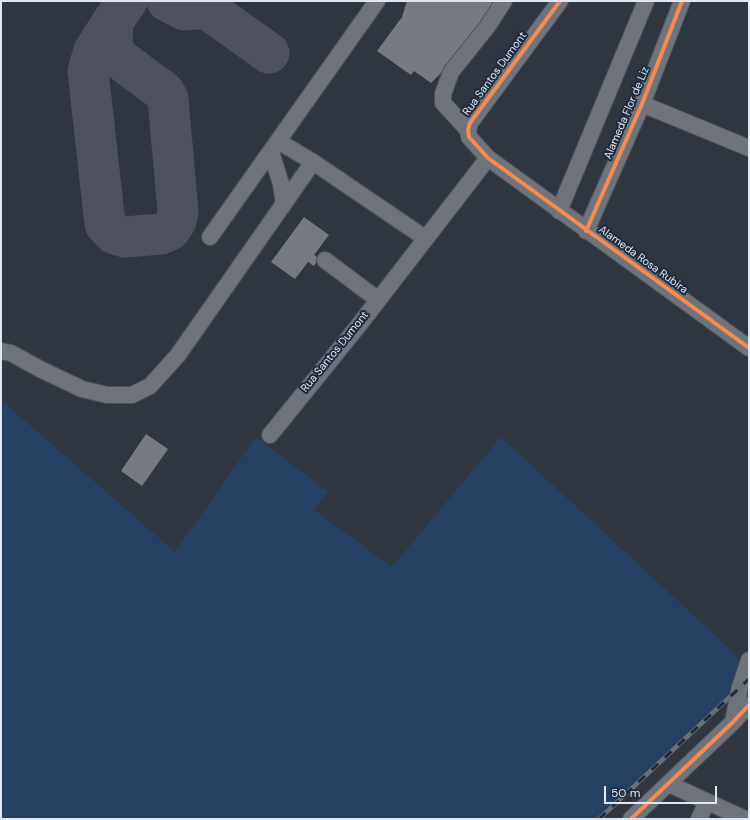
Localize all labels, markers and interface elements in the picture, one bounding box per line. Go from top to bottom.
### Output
street label: Rua Santos Dumont [460,30,530,118]
street label: Alameda Flor de Liz [602,65,652,161]
street label: Alameda Rosa Rubira [596,223,690,297]
street label: Rua Santos Dumont [298,309,372,395]
scale bar [606,778,719,804]
text: 50 m [611,785,640,801]

